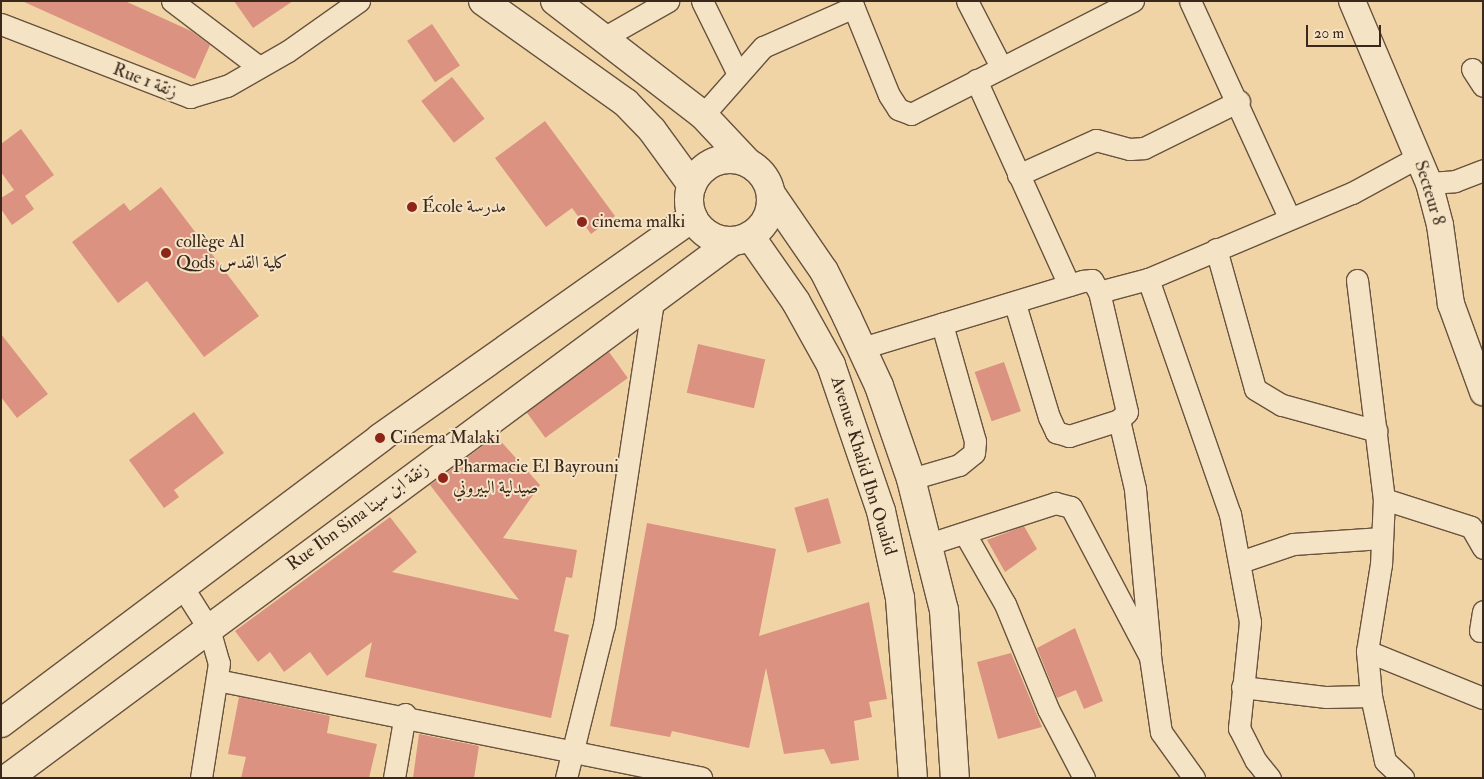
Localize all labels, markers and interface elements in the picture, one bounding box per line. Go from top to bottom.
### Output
scale bar [1309,15,1384,47]
text: 20 m [1314,24,1344,43]
street label: Rue 1 زنقة [109,59,181,103]
street label: Secteur 8 [1409,158,1449,228]
place label: École مدرسة [422,196,506,218]
marker: École مدرسة [406,201,418,213]
place label: cinema malki [592,211,685,233]
marker: cinema malki [576,216,588,228]
place label: collège Al Qods كلية القدس [176,232,288,274]
marker: collège Al Qods كلية القدس [160,247,172,259]
street label: Avenue Khalid Ibn Oualid [825,374,901,558]
place label: Cinema Malaki [390,427,500,449]
marker: Cinema Malaki [374,432,386,444]
place label: Pharmacie El Bayrouni صيدلية البيروني [453,457,619,499]
street label: Rue Ibn Sina زنقة ابن سينا [283,458,433,576]
marker: Pharmacie El Bayrouni صيدلية البيروني [437,472,449,484]

